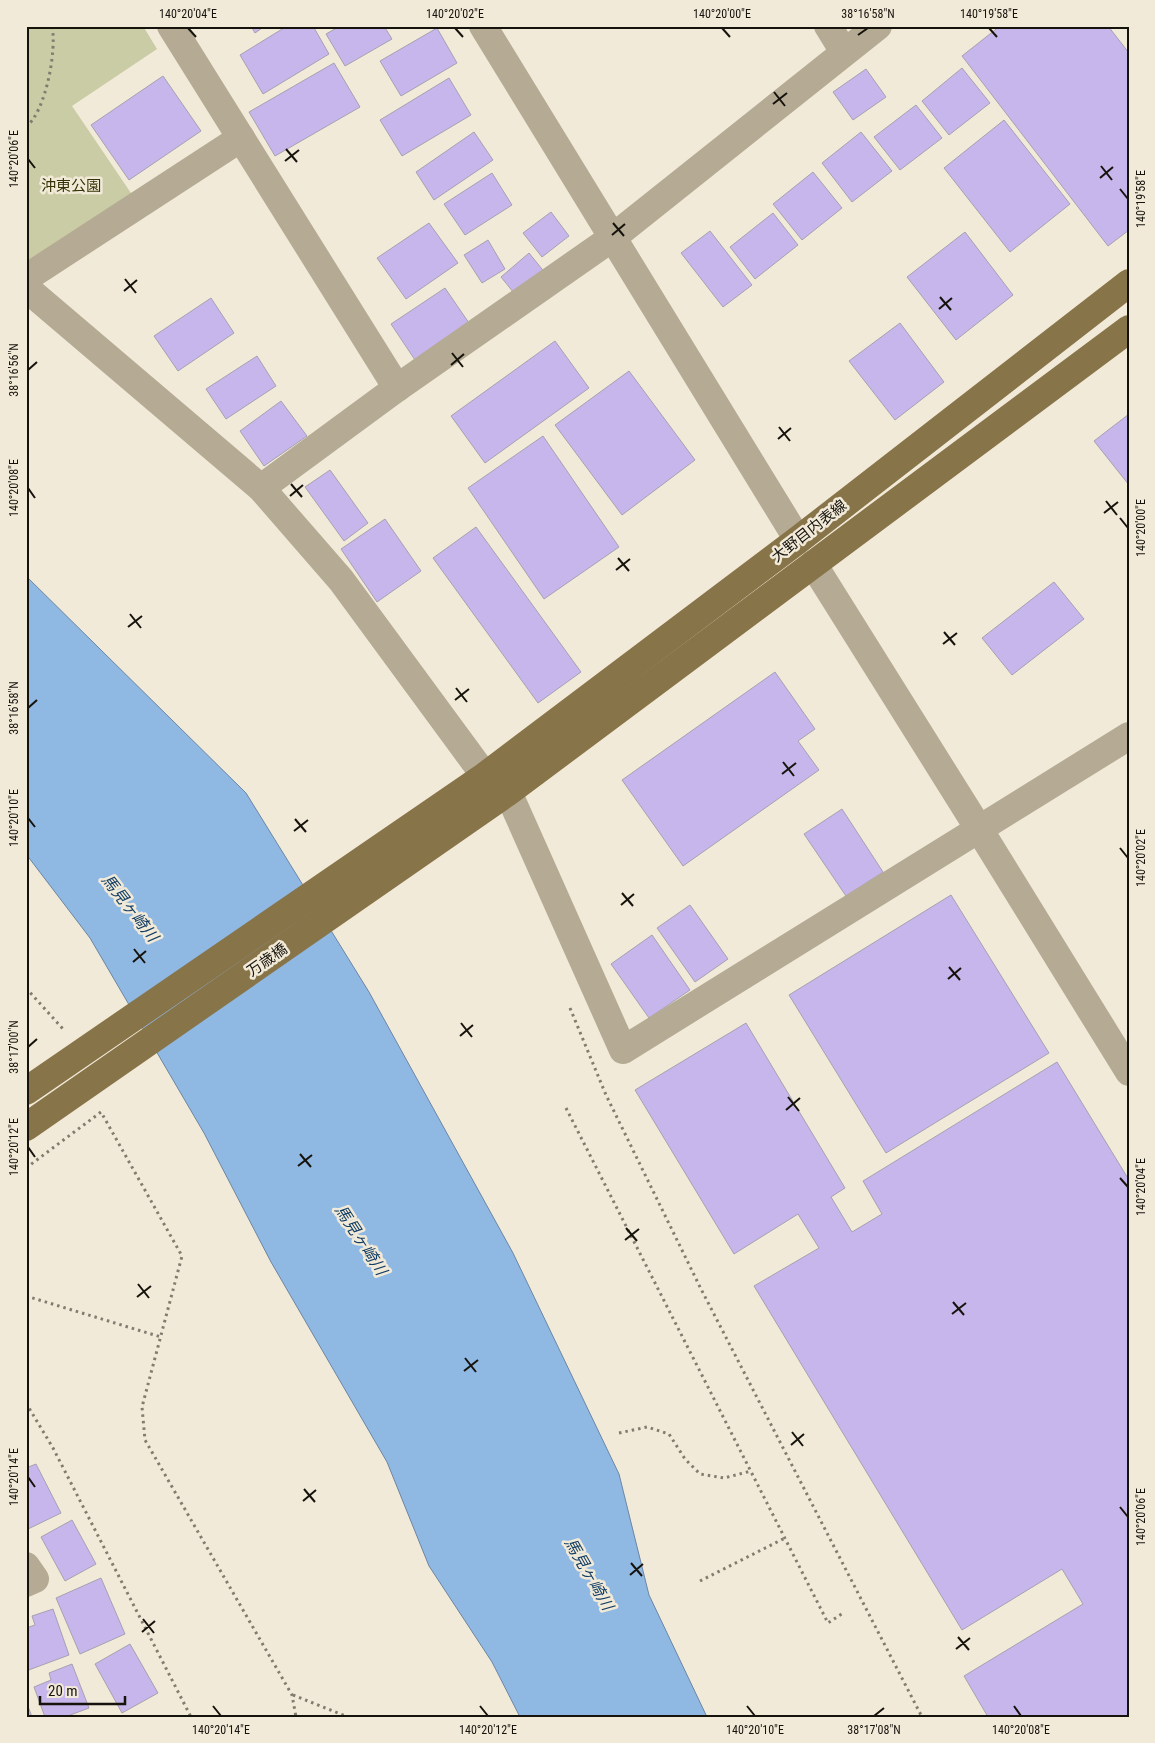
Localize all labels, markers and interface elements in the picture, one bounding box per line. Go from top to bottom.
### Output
text: 140°20'04"E [159,7,217,21]
text: 140°20'02"E [426,7,484,21]
text: 140°20'00"E [693,7,751,21]
text: 38°16'58"N [841,7,895,21]
text: 140°19'58"E [960,7,1018,21]
text: 140°20'06"E [7,130,21,188]
text: 140°19'58"E [1134,170,1148,228]
park label: 沖東公園 [41,177,101,195]
text: 38°16'56"N [7,343,21,397]
text: 140°20'08"E [7,459,21,517]
street label: 大野目内表線 [768,496,850,566]
text: 140°20'00"E [1134,499,1148,557]
text: 38°16'58"N [7,681,21,735]
text: 140°20'10"E [7,789,21,847]
text: 140°20'02"E [1134,829,1148,887]
water label: 馬見ヶ崎川 [98,871,163,947]
street label: 万歳橋 [243,940,291,980]
text: 38°17'00"N [7,1020,21,1074]
text: 140°20'12"E [7,1118,21,1176]
text: 140°20'04"E [1134,1158,1148,1216]
water label: 馬見ヶ崎川 [331,1201,392,1280]
text: 140°20'14"E [7,1448,21,1506]
text: 140°20'06"E [1134,1488,1148,1546]
water label: 馬見ヶ崎川 [561,1535,618,1615]
scale bar [40,1673,125,1705]
text: 20 m [48,1682,78,1700]
text: 140°20'14"E [192,1723,250,1737]
text: 140°20'12"E [459,1723,517,1737]
text: 140°20'10"E [726,1723,784,1737]
text: 38°17'08"N [847,1723,901,1737]
text: 140°20'08"E [992,1723,1050,1737]

